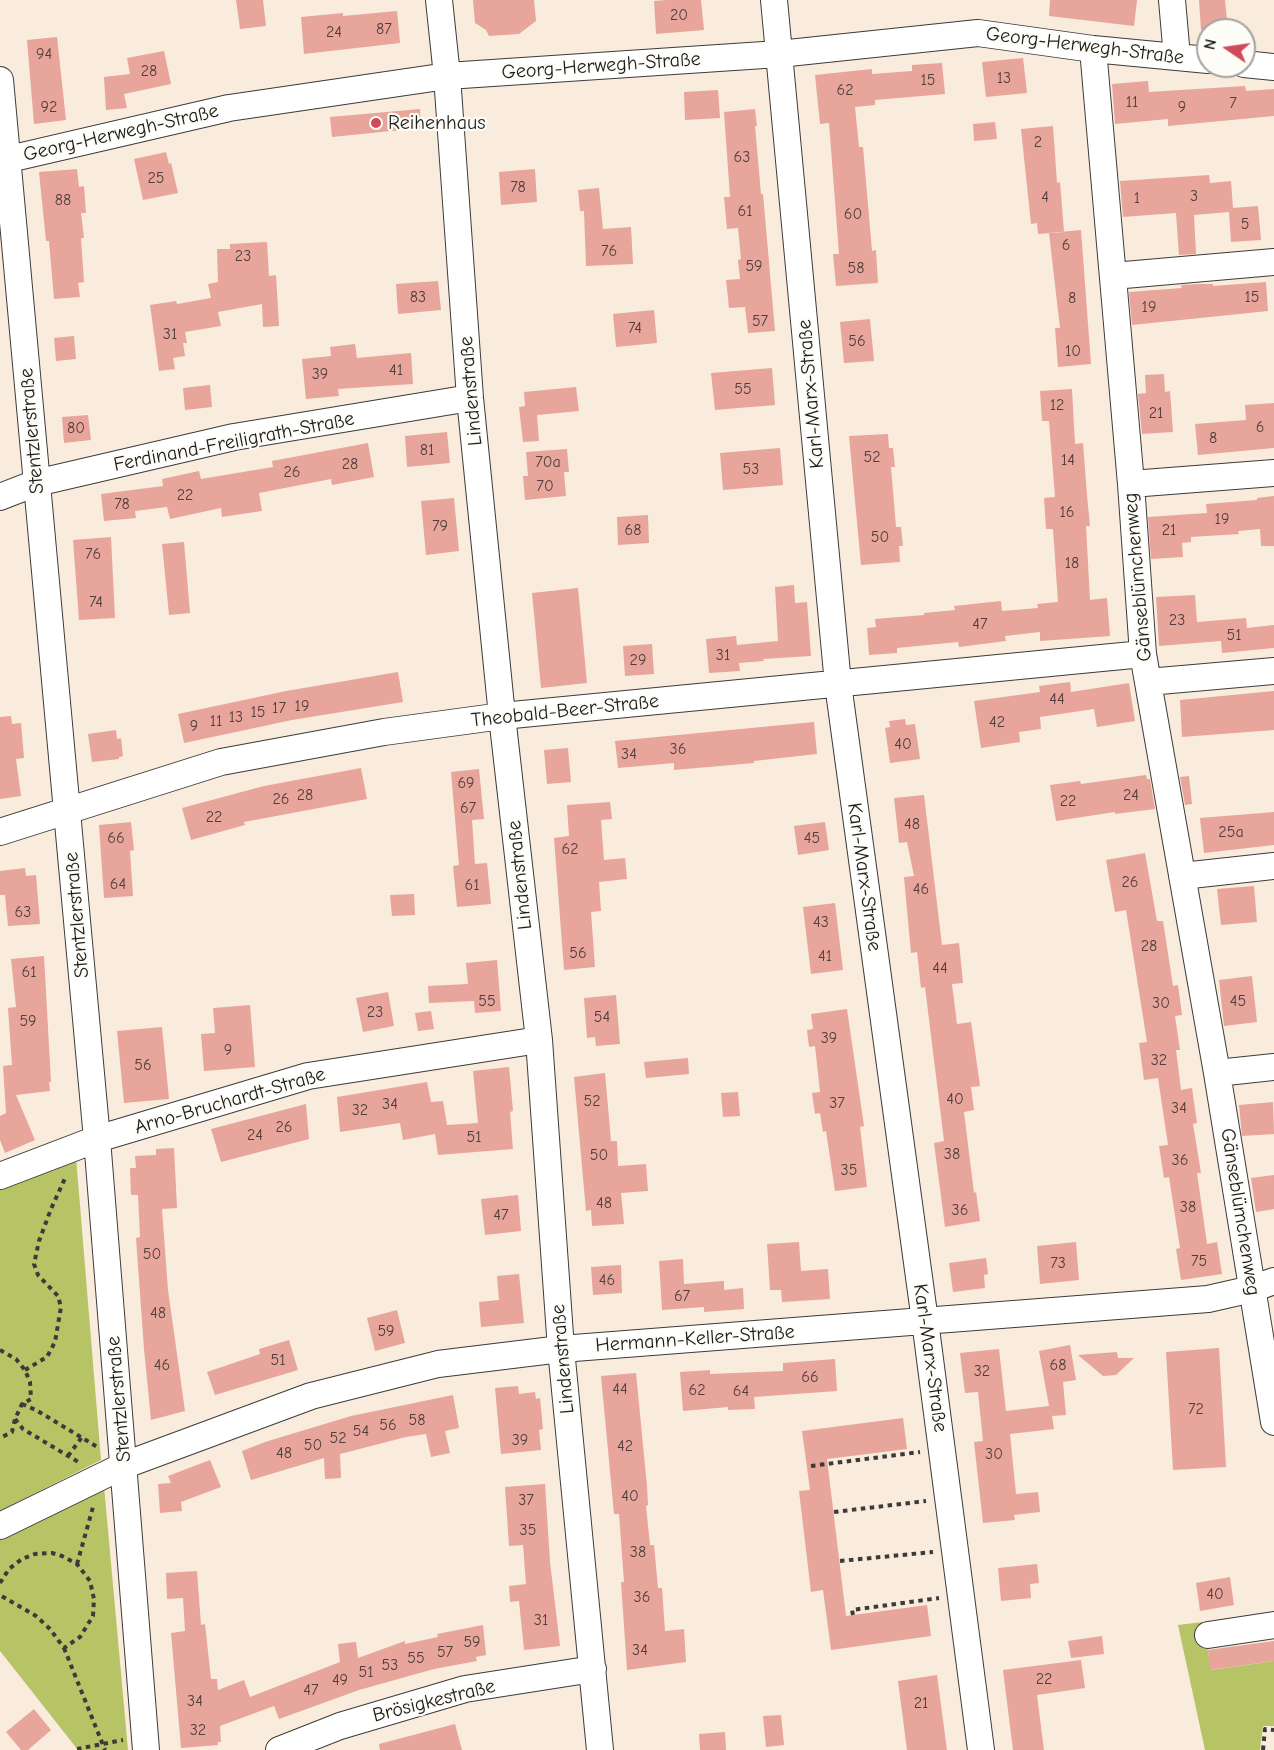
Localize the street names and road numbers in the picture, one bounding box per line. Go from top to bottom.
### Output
street label: Georg-Herwegh-Straße [985,22,1185,70]
street label: Georg-Herwegh-Straße [501,47,701,85]
street label: Georg-Herwegh-Straße [21,99,221,167]
street label: Karl-Marx-Straße [793,318,829,470]
street label: Lindenstraße [454,335,488,447]
street label: Stentzlerstraße [15,367,49,495]
street label: Ferdinand-Freiligrath-Straße [112,407,356,477]
street label: Gänseblümchenweg [1119,492,1157,662]
street label: Theobald-Beer-Straße [470,689,660,733]
street label: Karl-Marx-Straße [842,801,886,953]
street label: Lindenstraße [502,819,538,931]
street label: Stentzlerstraße [60,851,94,979]
street label: Arno-Bruchardt-Straße [132,1062,328,1140]
street label: Gänseblümchenweg [1215,1126,1265,1298]
street label: Karl-Marx-Straße [908,1282,952,1434]
street label: Lindenstraße [546,1303,580,1415]
street label: Hermann-Keller-Straße [595,1320,795,1358]
street label: Stentzlerstraße [102,1335,136,1463]
street label: Brösigkestraße [370,1674,498,1728]

